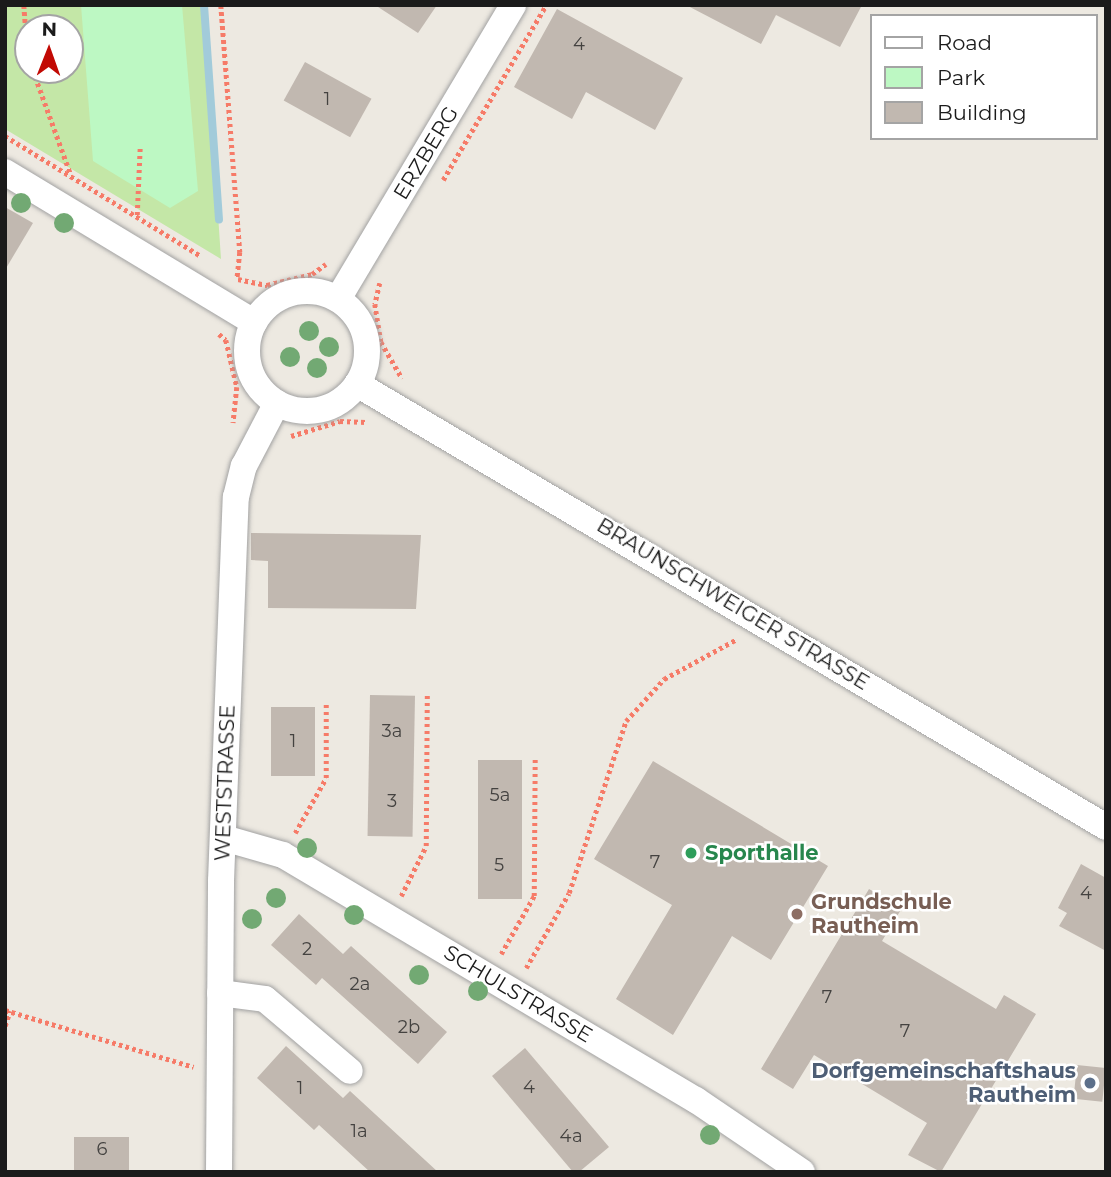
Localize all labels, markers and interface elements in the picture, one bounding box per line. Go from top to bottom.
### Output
north arrow [14,14,84,84]
legend [870,14,1097,140]
text: N [41,18,57,41]
text: Road [937,30,992,55]
house number: 4 [573,33,585,55]
text: Park [937,65,985,90]
house number: 1 [324,88,330,110]
text: Building [937,100,1027,125]
street label: ERZBERG [388,102,464,204]
street label: BRAUNSCHWEIGER STRASSE [592,513,874,695]
street label: WESTSTRASSE [210,704,240,862]
house number: 3a [382,720,402,742]
house number: 1 [290,730,296,752]
house number: 5a [490,784,510,806]
house number: 3 [387,790,397,812]
place label: Sporthalle [705,840,819,866]
marker: Sporthalle [683,845,699,861]
house number: 7 [650,851,660,873]
house number: 5 [494,854,504,876]
house number: 4 [1080,882,1092,904]
place label: Grundschule Rautheim [811,889,952,939]
marker: Grundschule Rautheim [789,906,805,922]
house number: 2 [302,938,312,960]
street label: SCHULSTRASSE [439,940,597,1048]
house number: 2a [350,973,370,995]
house number: 7 [822,986,832,1008]
house number: 2b [398,1016,420,1038]
house number: 7 [900,1020,910,1042]
place label: Dorfgemeinschaftshaus Rautheim [811,1058,1076,1108]
marker: Dorfgemeinschaftshaus Rautheim [1082,1075,1098,1091]
house number: 4 [523,1076,535,1098]
house number: 1 [297,1077,303,1099]
house number: 1a [350,1120,368,1142]
house number: 4a [559,1125,583,1147]
house number: 6 [97,1138,107,1160]

